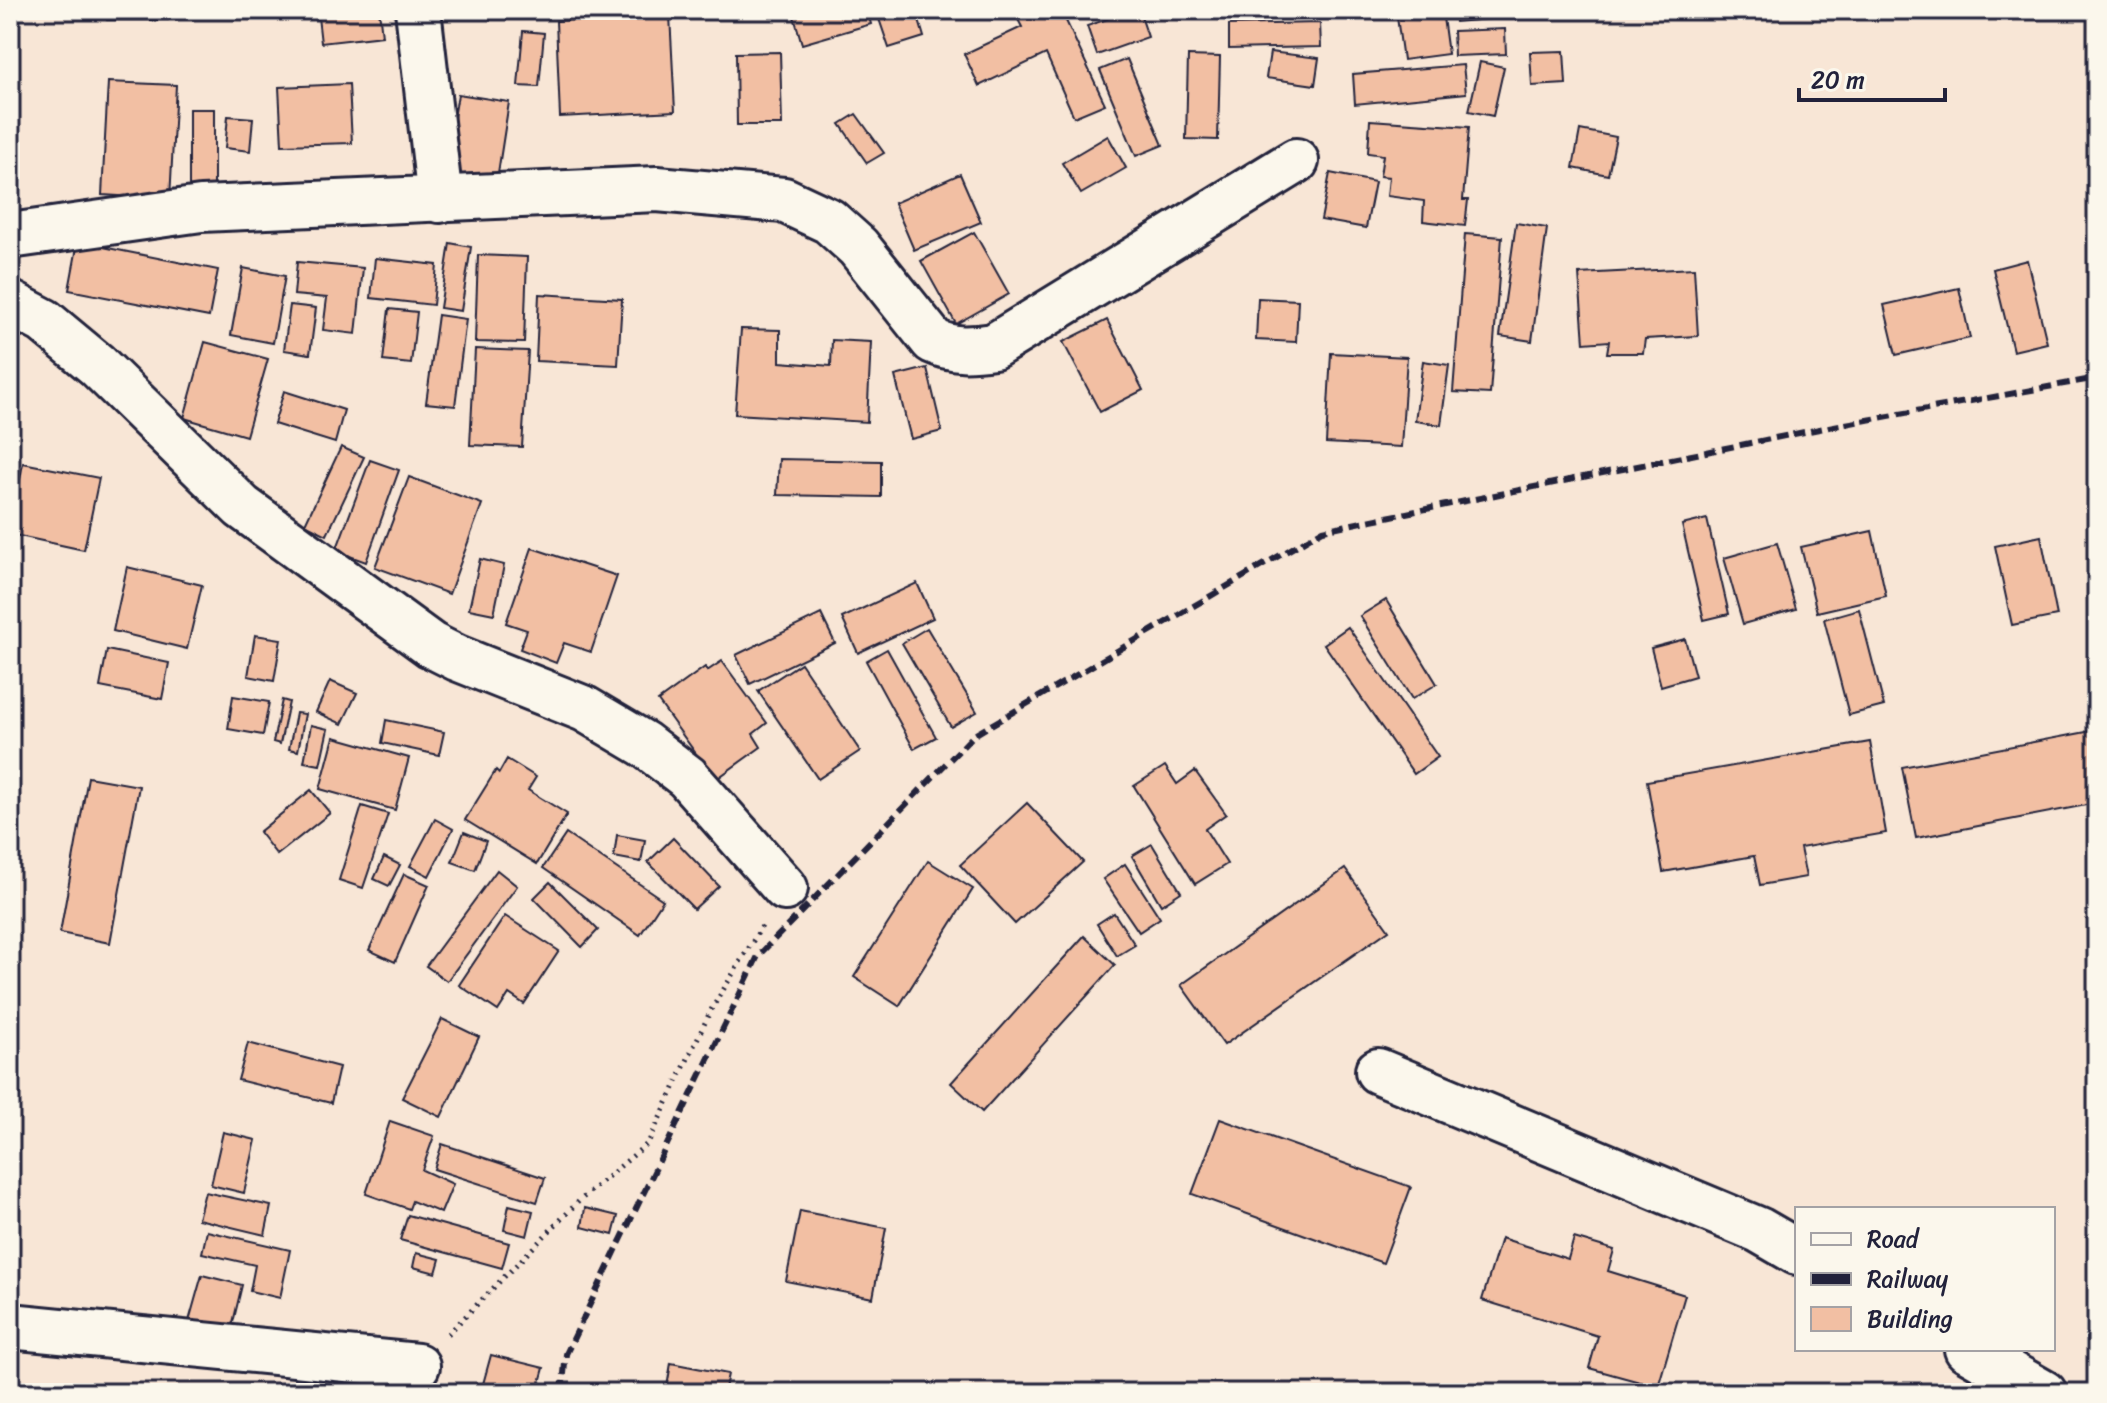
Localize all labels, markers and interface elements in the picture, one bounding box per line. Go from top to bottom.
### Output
scale bar [1799,52,1945,102]
text: 20 m [1811,59,1865,101]
legend [1795,1207,2055,1351]
text: Road [1867,1218,1921,1260]
text: Railway [1867,1258,1949,1300]
text: Building [1867,1298,1953,1340]

